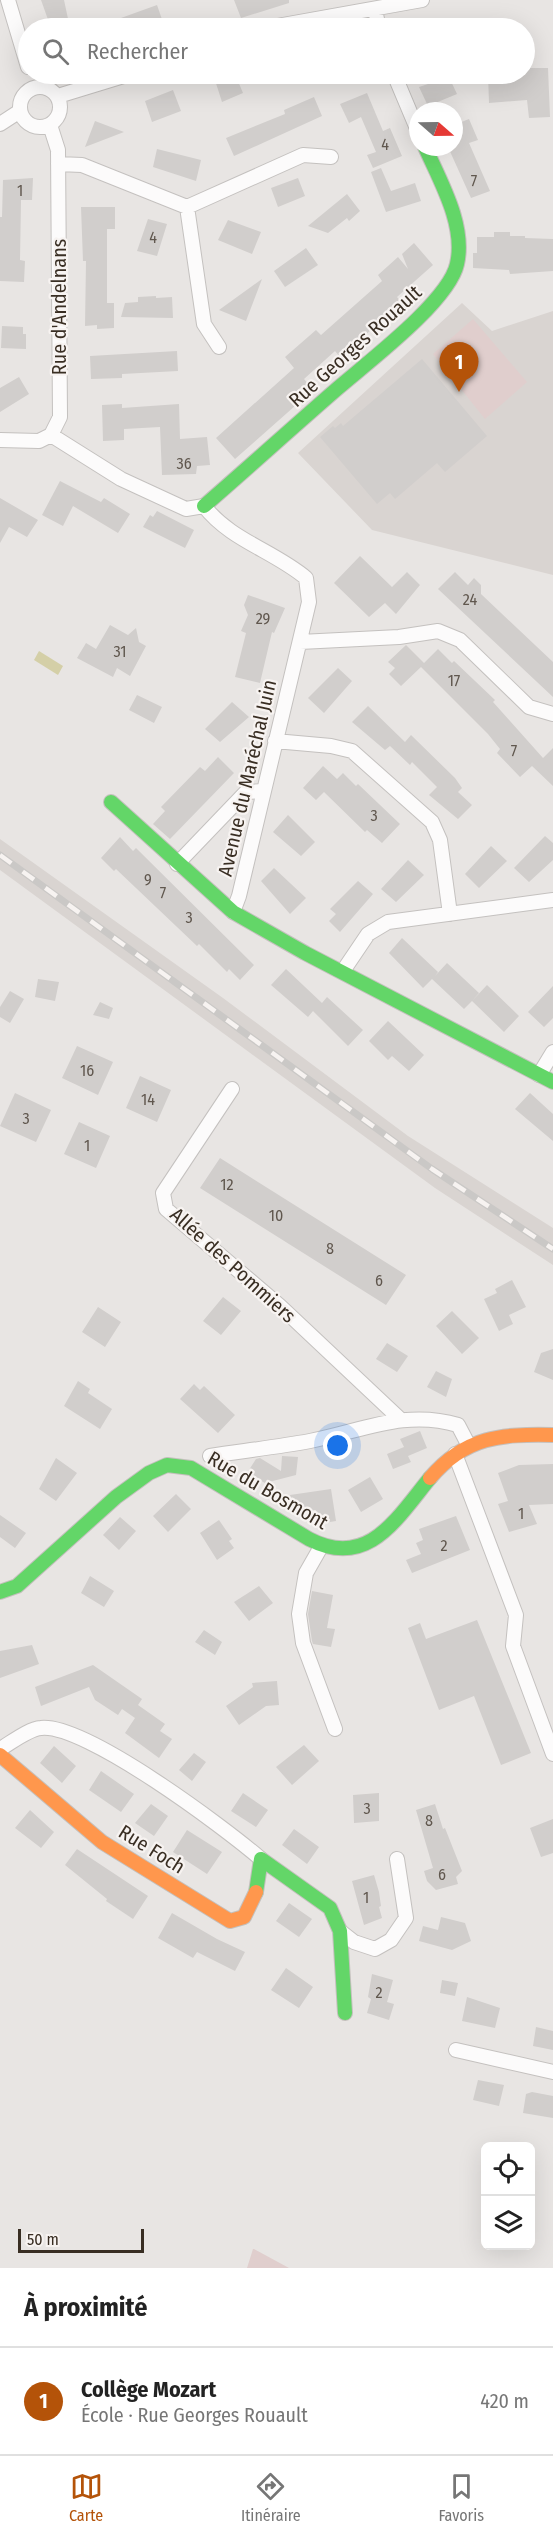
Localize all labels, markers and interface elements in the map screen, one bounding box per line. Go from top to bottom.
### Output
search box [18,18,535,84]
icon: search [39,35,72,68]
text: Rechercher [87,38,188,65]
north arrow [409,102,463,156]
house number: 4 [381,135,389,154]
house number: 7 [471,171,478,190]
house number: 1 [17,181,23,200]
house number: 4 [149,228,157,247]
street label: Rue d'Andelnans [47,239,71,375]
street label: Rue Georges Rouault [284,280,427,412]
pin: 1 [440,342,478,392]
house number: 36 [176,454,192,473]
house number: 24 [463,590,477,609]
house number: 29 [256,609,271,628]
house number: 31 [113,642,127,661]
house number: 17 [448,671,461,690]
street label: Avenue du Maréchal Juin [213,677,281,879]
house number: 7 [511,741,518,760]
house number: 3 [370,806,378,825]
house number: 9 [144,870,152,889]
house number: 7 [160,883,167,902]
house number: 3 [185,908,193,927]
house number: 16 [80,1061,94,1080]
house number: 14 [141,1090,155,1109]
house number: 3 [22,1109,30,1128]
house number: 1 [84,1136,90,1155]
house number: 12 [220,1175,234,1194]
street label: Allée des Pommiers [165,1202,301,1328]
house number: 10 [269,1206,283,1225]
house number: 8 [326,1239,334,1258]
house number: 6 [375,1271,383,1290]
your location [323,1431,352,1460]
street label: Rue du Bosmont [204,1446,333,1534]
house number: 1 [518,1504,524,1523]
house number: 2 [440,1536,448,1555]
house number: 3 [363,1799,371,1818]
house number: 8 [425,1811,433,1830]
street label: Rue Foch [114,1819,190,1879]
house number: 6 [438,1865,446,1884]
house number: 1 [363,1888,369,1907]
house number: 2 [375,1983,383,2002]
map controls [481,2142,535,2250]
button: locate [481,2142,535,2196]
button: layers [481,2196,535,2250]
scale bar [18,2226,144,2254]
text: 50 m [27,2230,59,2249]
text: À proximité [24,2292,147,2323]
text: Collège Mozart [81,2376,216,2403]
text: 1 [39,2389,48,2413]
text: 420 m [480,2389,529,2413]
text: École · Rue Georges Rouault [81,2403,308,2427]
tab: Carte [69,2470,103,2525]
tab: Itinéraire [241,2470,301,2525]
tab: Favoris [439,2470,484,2525]

